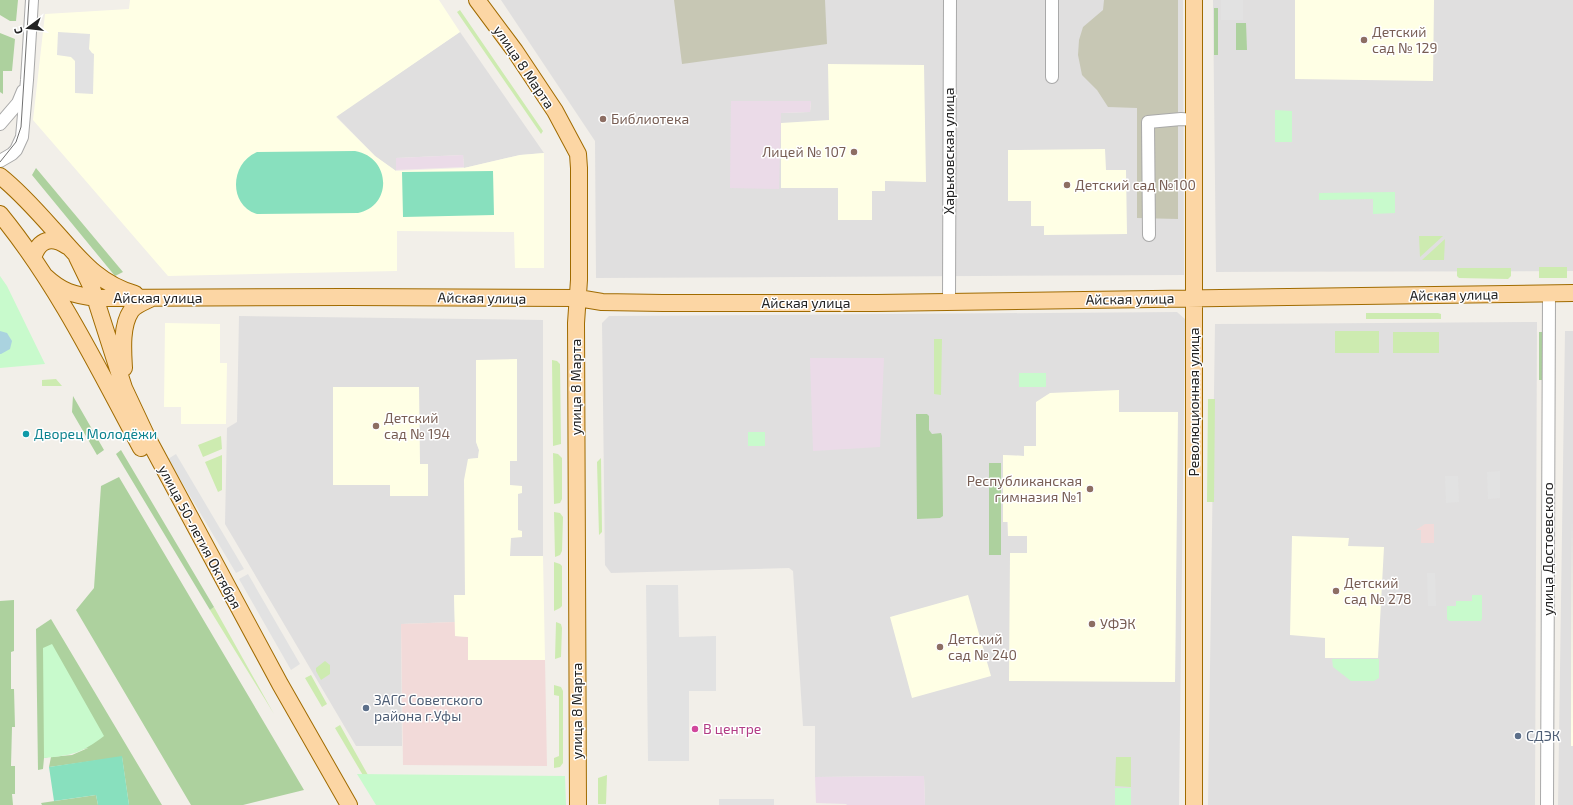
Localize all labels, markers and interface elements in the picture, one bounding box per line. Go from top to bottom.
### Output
north arrow [8,8,48,48]
street label: улица 8 Марта [490,22,558,112]
place label: Детский сад № 129 [1372,23,1437,56]
text: С [11,25,25,36]
marker: Детский сад № 129 [1359,35,1369,45]
street label: Харьковская улица [940,88,957,214]
place label: Библиотека [611,110,689,127]
marker: Библиотека [598,114,608,124]
place label: Лицей № 107 [762,143,846,160]
marker: Лицей № 107 [849,147,859,157]
place label: Детский сад №100 [1075,176,1196,193]
marker: Детский сад №100 [1062,180,1072,190]
street label: Айская улица [1409,285,1499,304]
street label: Айская улица [437,288,527,307]
street label: Айская улица [114,289,202,306]
street label: Айская улица [1085,289,1175,308]
street label: Айская улица [762,294,850,311]
street label: Революционная улица [1185,328,1202,476]
street label: улица 8 Марта [567,339,584,435]
place label: Детский сад № 194 [384,409,450,442]
marker: Детский сад № 194 [371,421,381,431]
place label: Дворец Молодёжи [34,425,157,442]
marker: Дворец Молодёжи [21,429,31,439]
street label: улица 50-летия Октября [155,462,246,612]
place label: Республиканская гимназия №1 [967,472,1082,505]
street label: улица Достоевского [1539,482,1556,616]
marker: Республиканская гимназия №1 [1085,484,1095,494]
place label: Детский сад № 278 [1344,574,1412,607]
marker: Детский сад № 278 [1331,586,1341,596]
place label: УФЭК [1100,615,1136,632]
marker: УФЭК [1087,619,1097,629]
place label: Детский сад № 240 [948,630,1017,663]
marker: Детский сад № 240 [935,642,945,652]
street label: улица 8 Марта [568,663,585,759]
place label: ЗАГС Советского района г.Уфы [374,691,483,724]
marker: ЗАГС Советского района г.Уфы [361,703,371,713]
place label: В центре [703,720,761,737]
marker: В центре [690,724,700,734]
place label: СДЭК [1526,727,1560,744]
marker: СДЭК [1513,731,1523,741]

